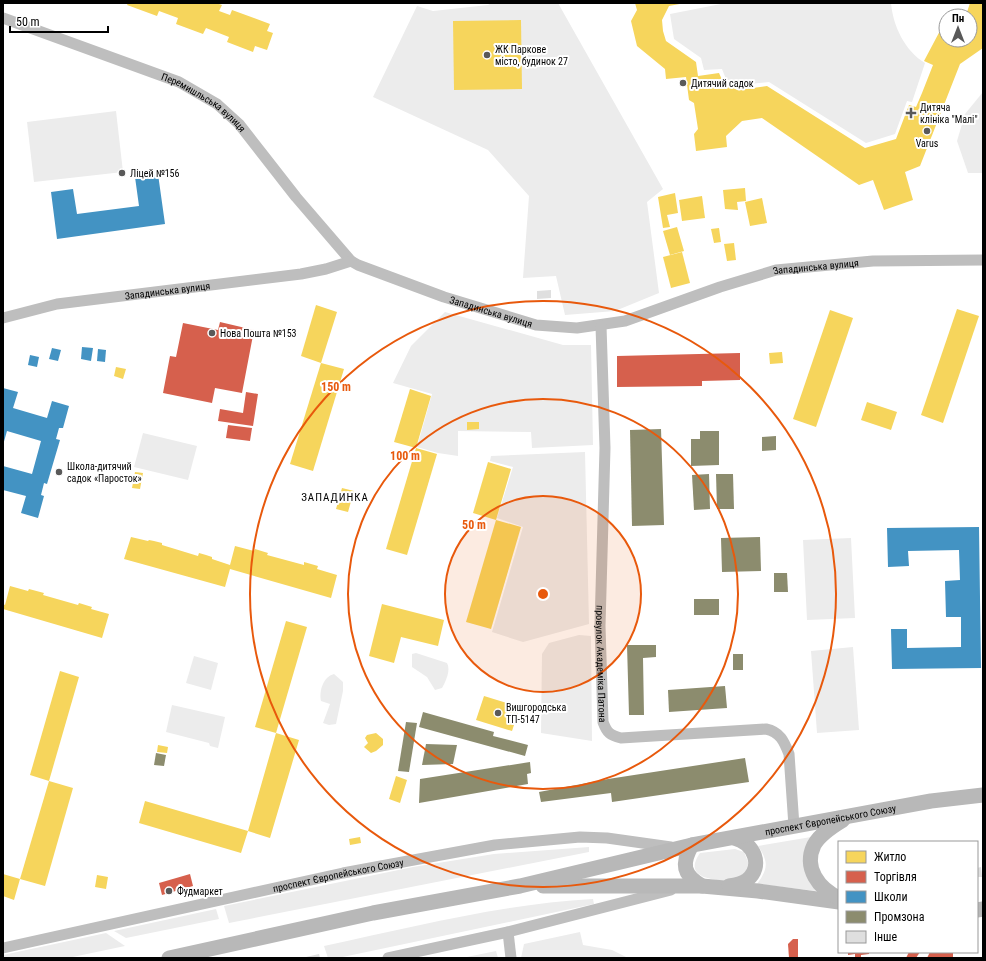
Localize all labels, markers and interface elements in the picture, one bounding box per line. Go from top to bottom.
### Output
scale bar [10,8,108,34]
north arrow [938,8,978,48]
text: Пн [952,12,964,25]
text: 50 m [16,15,40,29]
place label: ЖК Паркове місто, будинок 27 [495,44,568,67]
marker: ЖК Паркове місто, будинок 27 [482,50,492,60]
street label: Перемишльська вулиця [160,71,248,134]
marker: Дитячий садок [678,78,688,88]
place label: Дитячий садок [691,78,754,89]
place label: Дитяча клініка "Малі" [920,102,978,125]
marker: Дитяча клініка "Малі" [905,107,917,119]
marker: Varus [922,126,932,136]
place label: Varus [916,138,939,149]
marker: Ліцей №156 [117,168,127,178]
place label: Ліцей №156 [130,168,180,179]
street label: Западинська вулиця [772,257,859,277]
street label: Западинська вулиця [124,280,211,302]
street label: Западинська вулиця [448,294,534,330]
marker: Нова Пошта №153 [207,328,217,338]
place label: Нова Пошта №153 [220,328,297,339]
text: 150 m [321,380,351,394]
text: 100 m [390,449,420,463]
place label: Школа-дитячий садок «Паросток» [67,461,142,484]
marker: Школа-дитячий садок «Паросток» [54,467,64,477]
district label: ЗАПАДИНКА [301,491,369,504]
text: 50 m [462,518,486,532]
centre of rings [536,587,550,601]
street label: провулок Академіка Патона [594,605,608,723]
place label: Вишгородська ТП-5147 [506,702,566,725]
marker: Вишгородська ТП-5147 [493,708,503,718]
street label: проспект Європейського Союзу [764,803,897,837]
legend [838,841,978,953]
text: Житло [874,850,906,864]
street label: проспект Європейського Союзу [272,857,404,894]
text: Торгівля [874,870,917,884]
place label: Фудмаркет [177,885,223,897]
marker: Фудмаркет [164,886,174,896]
text: Школи [874,890,908,904]
text: Промзона [874,910,925,924]
text: Інше [874,930,898,944]

